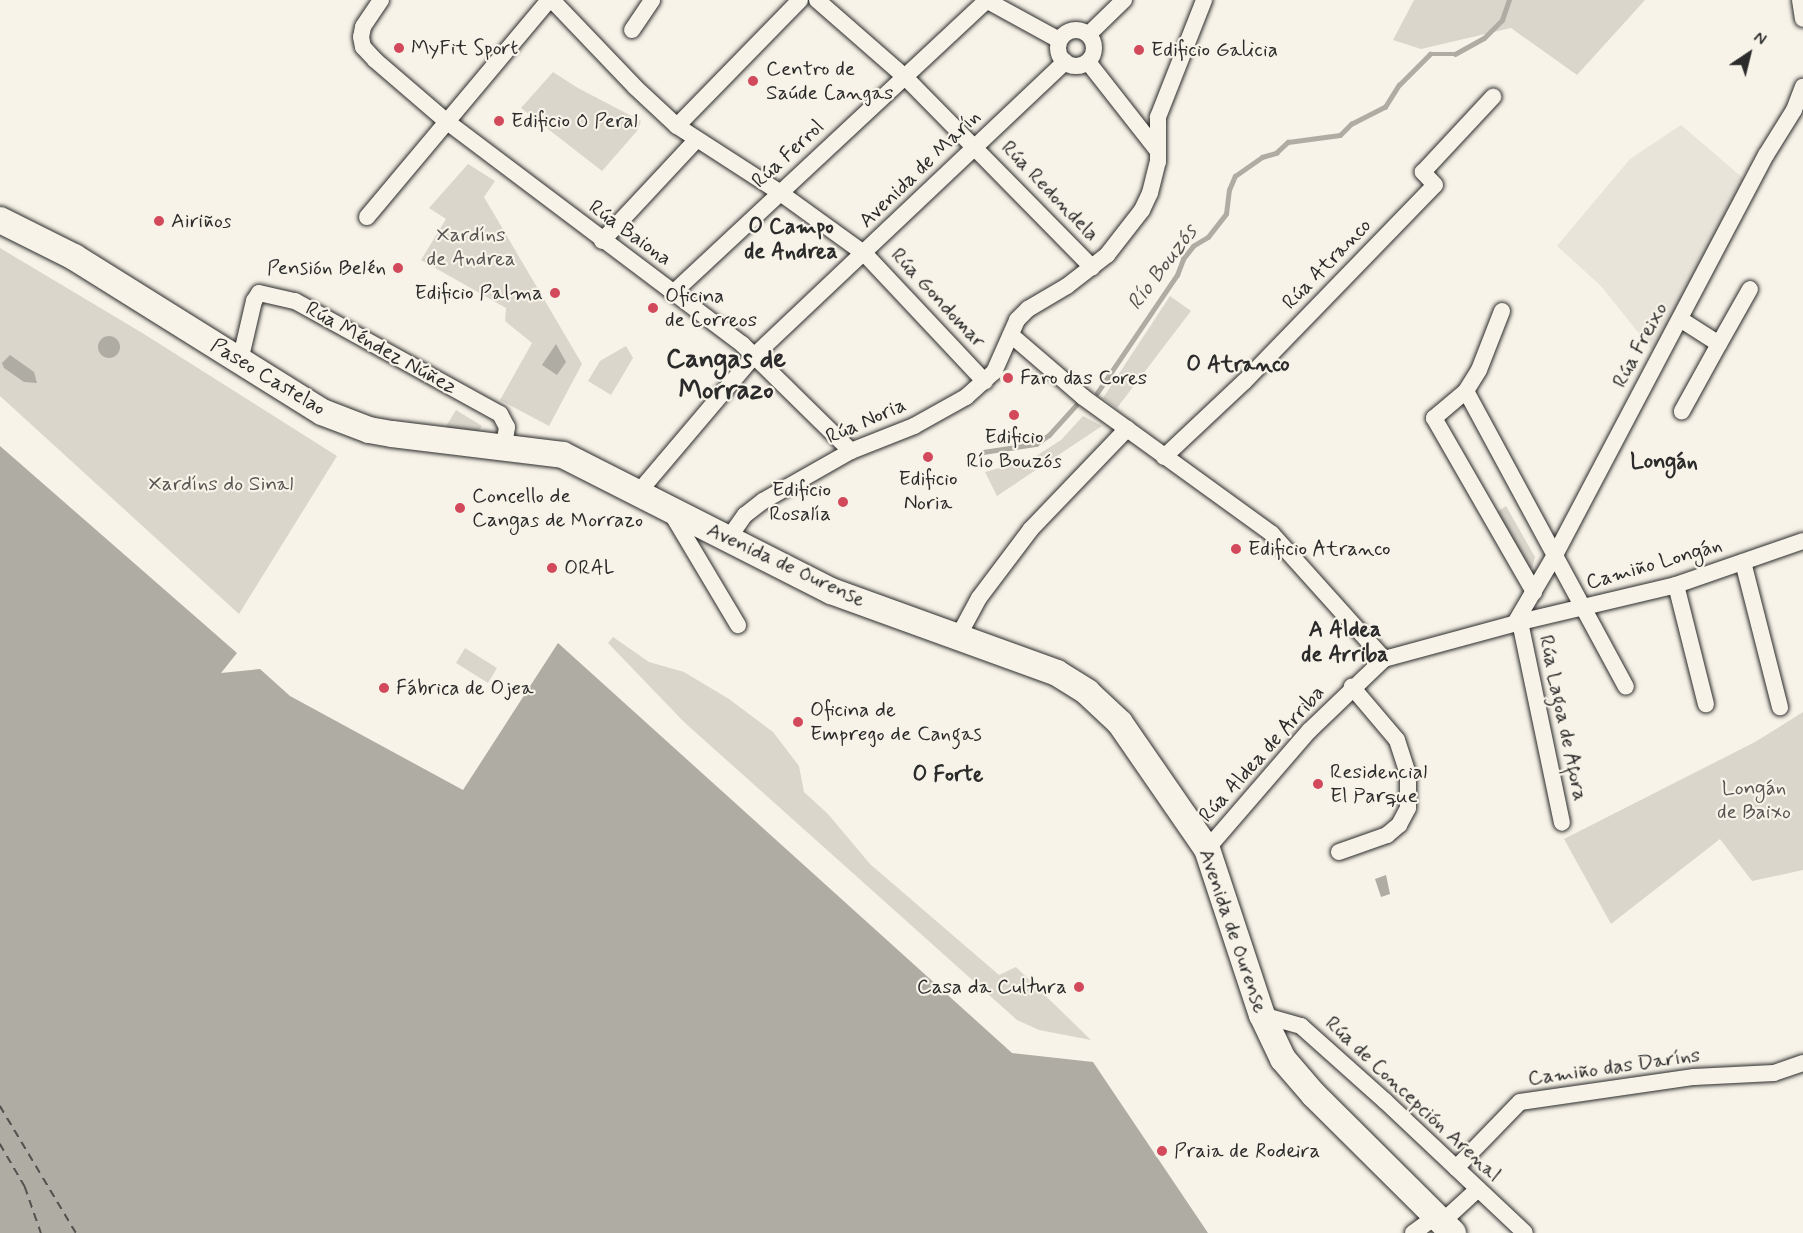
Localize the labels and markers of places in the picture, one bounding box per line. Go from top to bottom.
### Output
place label: MyFit Sport [411,35,526,61]
place label: Edificio Galicia [1151,37,1275,63]
marker: MyFit Sport [392,41,406,55]
marker: Edificio Galicia [1132,43,1146,57]
place label: Centro de Saúde Cangas [766,56,891,106]
marker: Centro de Saúde Cangas [744,72,762,90]
place label: Edificio O Peral [511,108,639,134]
marker: Edificio O Peral [492,114,506,128]
place label: Airiños [171,208,231,234]
marker: Airiños [152,214,166,228]
place label: Pensión Belén [266,255,386,281]
marker: Pensión Belén [391,261,405,275]
place label: Edificio Palma [418,280,543,306]
place label: Oficina de Correos [665,283,760,333]
marker: Edificio Palma [548,286,562,300]
marker: Oficina de Correos [646,301,660,315]
place label: Faro das Cores [1020,365,1149,391]
marker: Faro das Cores [1001,371,1015,385]
marker: Edificio Río Bouzós [1007,408,1021,422]
place label: Edificio Río Bouzós [968,424,1060,474]
marker: Edificio Noria [921,450,935,464]
place label: Edificio Noria [899,466,957,516]
place label: Edificio Rosalía [769,477,831,527]
place label: Concello de Cangas de Morrazo [472,483,645,533]
marker: Edificio Rosalía [836,495,850,509]
marker: Concello de Cangas de Morrazo [453,501,467,515]
place label: Edificio Atranco [1248,536,1389,562]
marker: Edificio Atranco [1229,542,1243,556]
place label: ORAL [564,555,615,581]
marker: ORAL [545,561,559,575]
place label: Fábrica de Ojea [396,675,534,701]
marker: Fábrica de Ojea [377,681,391,695]
place label: Oficina de Emprego de Cangas [810,697,983,747]
marker: Oficina de Emprego de Cangas [791,715,805,729]
place label: Residencial El Parque [1330,759,1427,809]
marker: Residencial El Parque [1311,777,1325,791]
place label: Casa da Cultura [921,974,1067,1000]
marker: Casa da Cultura [1072,980,1086,994]
place label: Praia de Rodeira [1174,1138,1321,1164]
marker: Praia de Rodeira [1155,1144,1169,1158]

